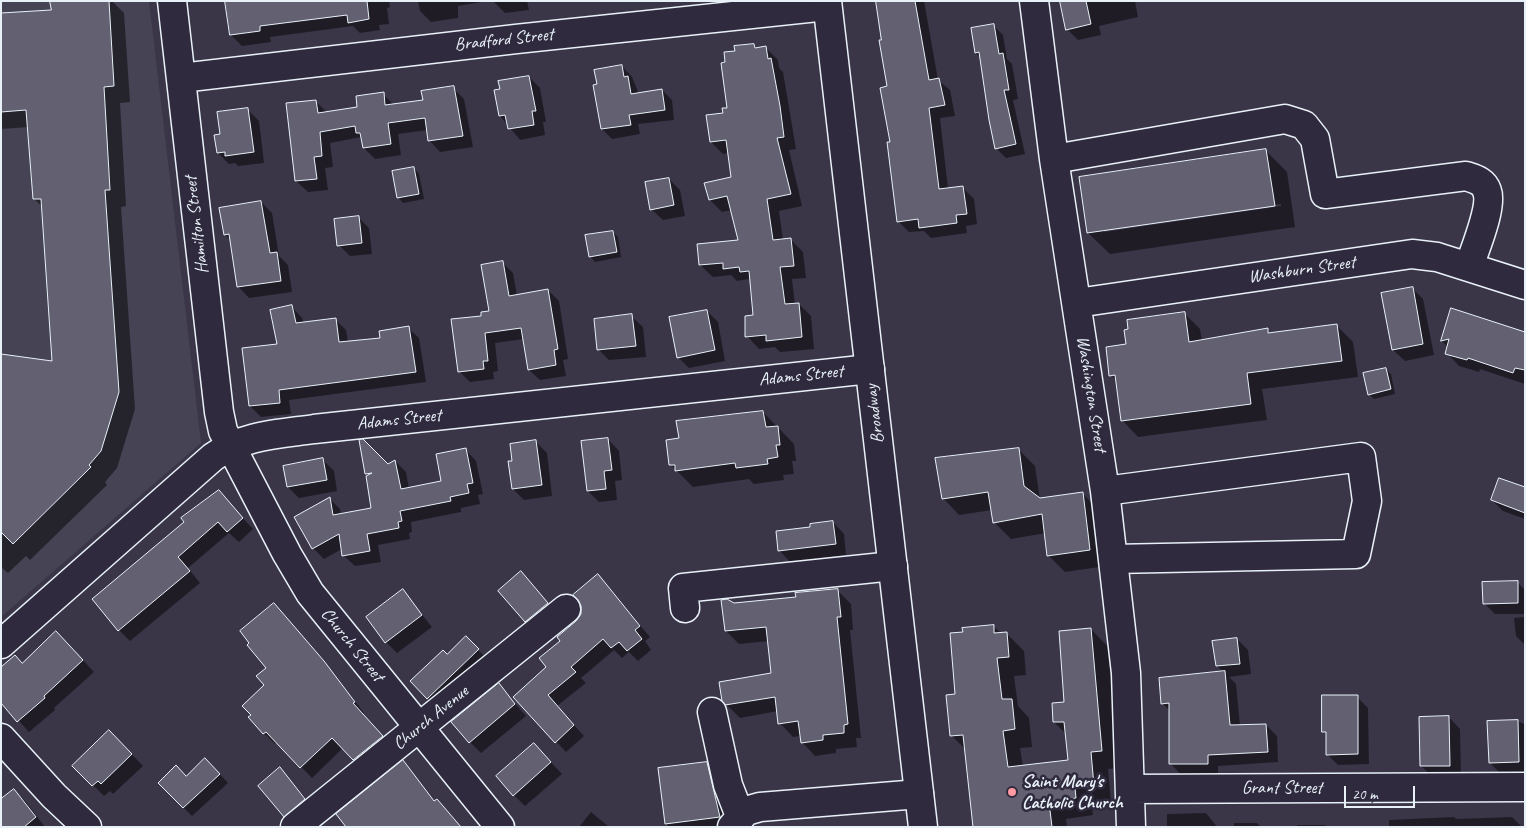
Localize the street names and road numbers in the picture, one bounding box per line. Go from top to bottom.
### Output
street label: Bradford Street [453,24,555,56]
street label: Hamilton Street [180,175,214,275]
street label: Washburn Street [1247,252,1357,288]
street label: Washington Street [1071,335,1111,453]
street label: Adams Street [758,361,844,391]
street label: Broadway [861,383,889,445]
street label: Adams Street [356,405,442,435]
street label: Church Street [316,604,388,686]
street label: Church Avenue [389,681,473,755]
street label: Grant Street [1242,777,1322,799]

